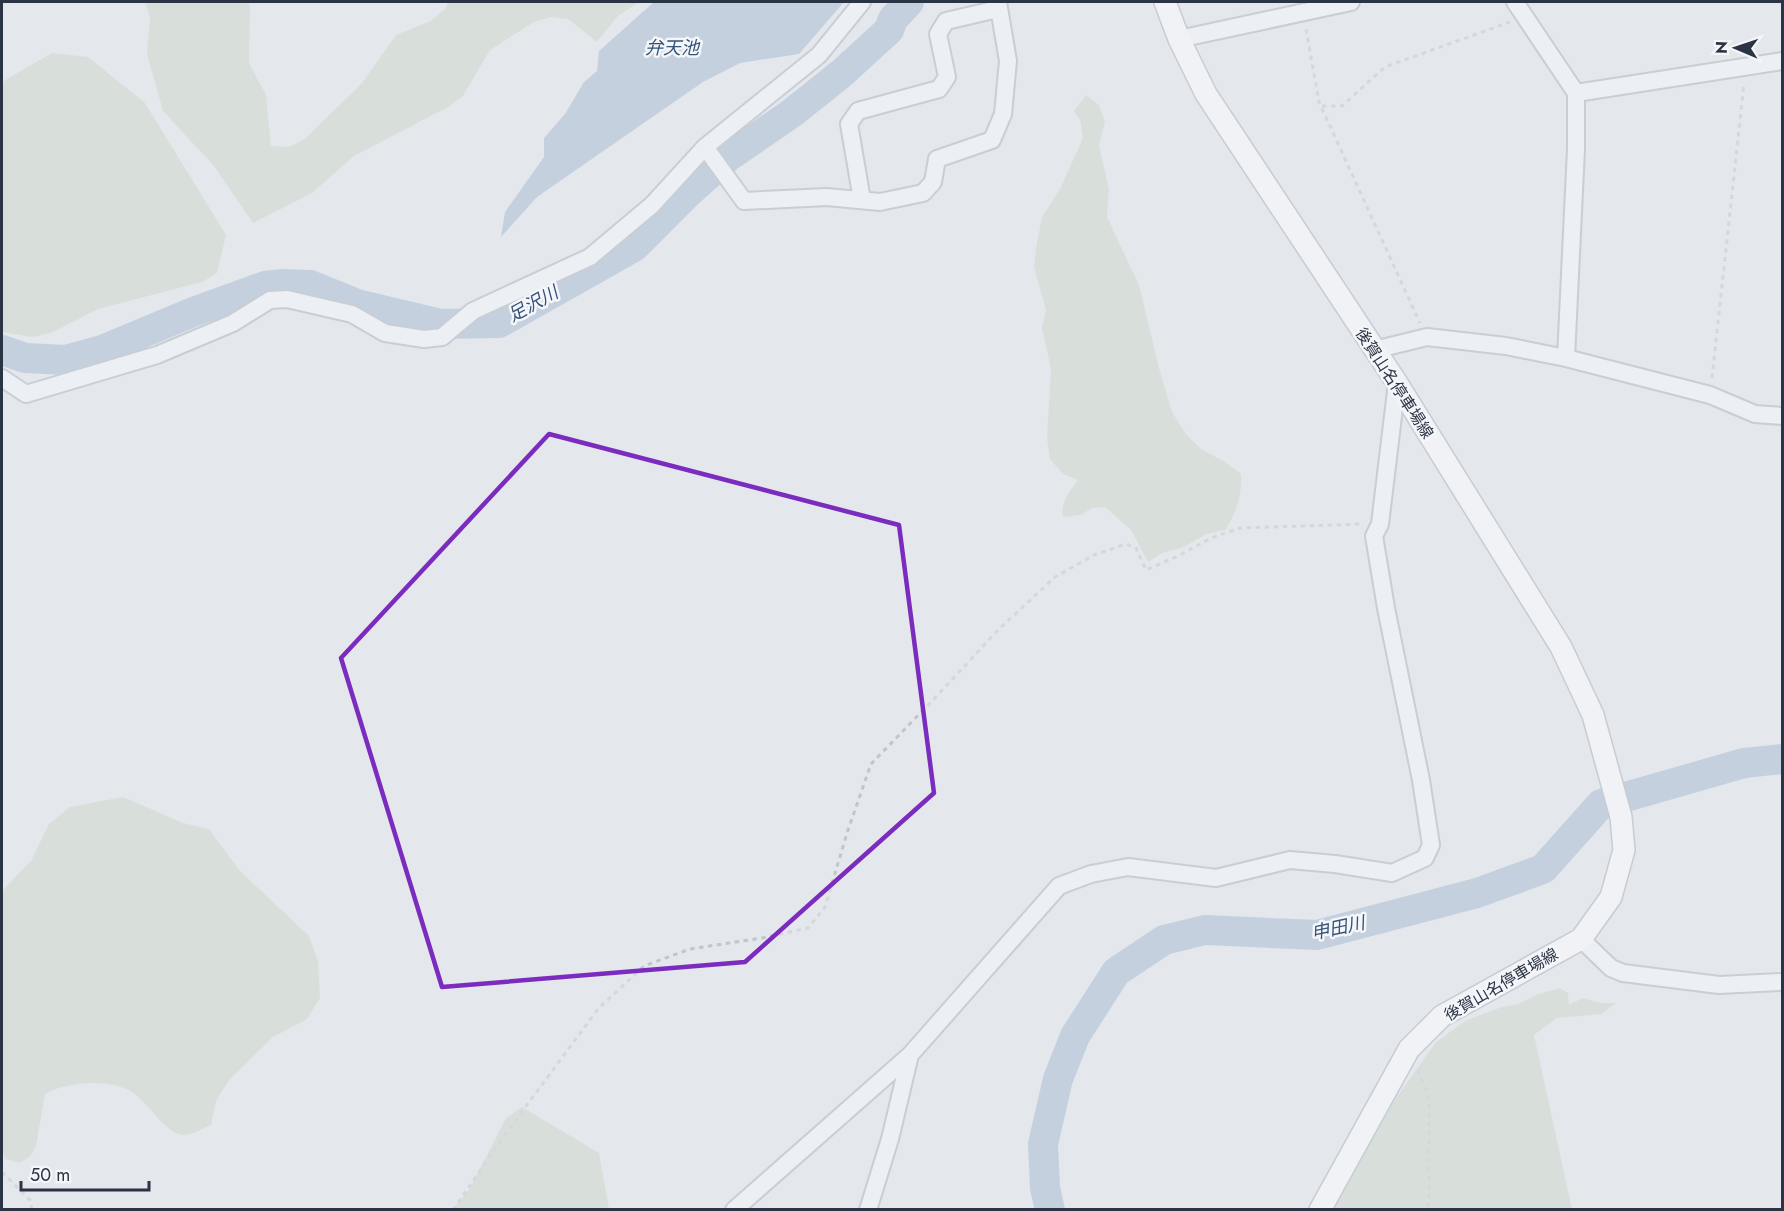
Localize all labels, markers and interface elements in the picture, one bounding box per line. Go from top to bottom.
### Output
north arrow [1706,18,1766,78]
water label: 弁天池 [645,35,701,61]
text: N [1710,41,1733,54]
water label: 足沢川 [503,279,565,328]
street label: 後賀山名停車場線 [1350,323,1439,443]
water label: 申田川 [1309,909,1369,946]
street label: 後賀山名停車場線 [1440,942,1562,1026]
scale bar [21,1154,148,1192]
text: 50 m [30,1162,70,1188]

